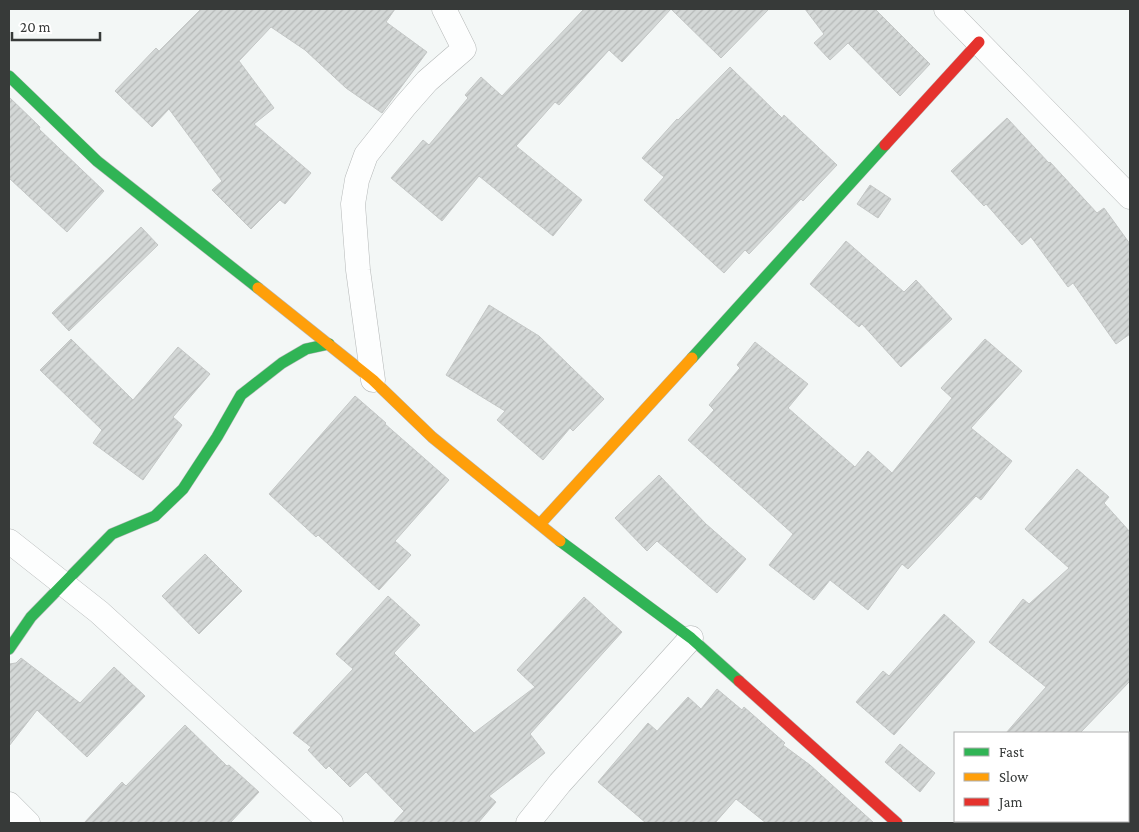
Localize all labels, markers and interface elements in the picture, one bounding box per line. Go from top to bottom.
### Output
scale bar [12,10,100,42]
text: 20 m [20,19,51,35]
legend [954,732,1129,822]
text: Fast [999,744,1025,760]
text: Slow [999,769,1029,785]
text: Jam [997,794,1022,811]

